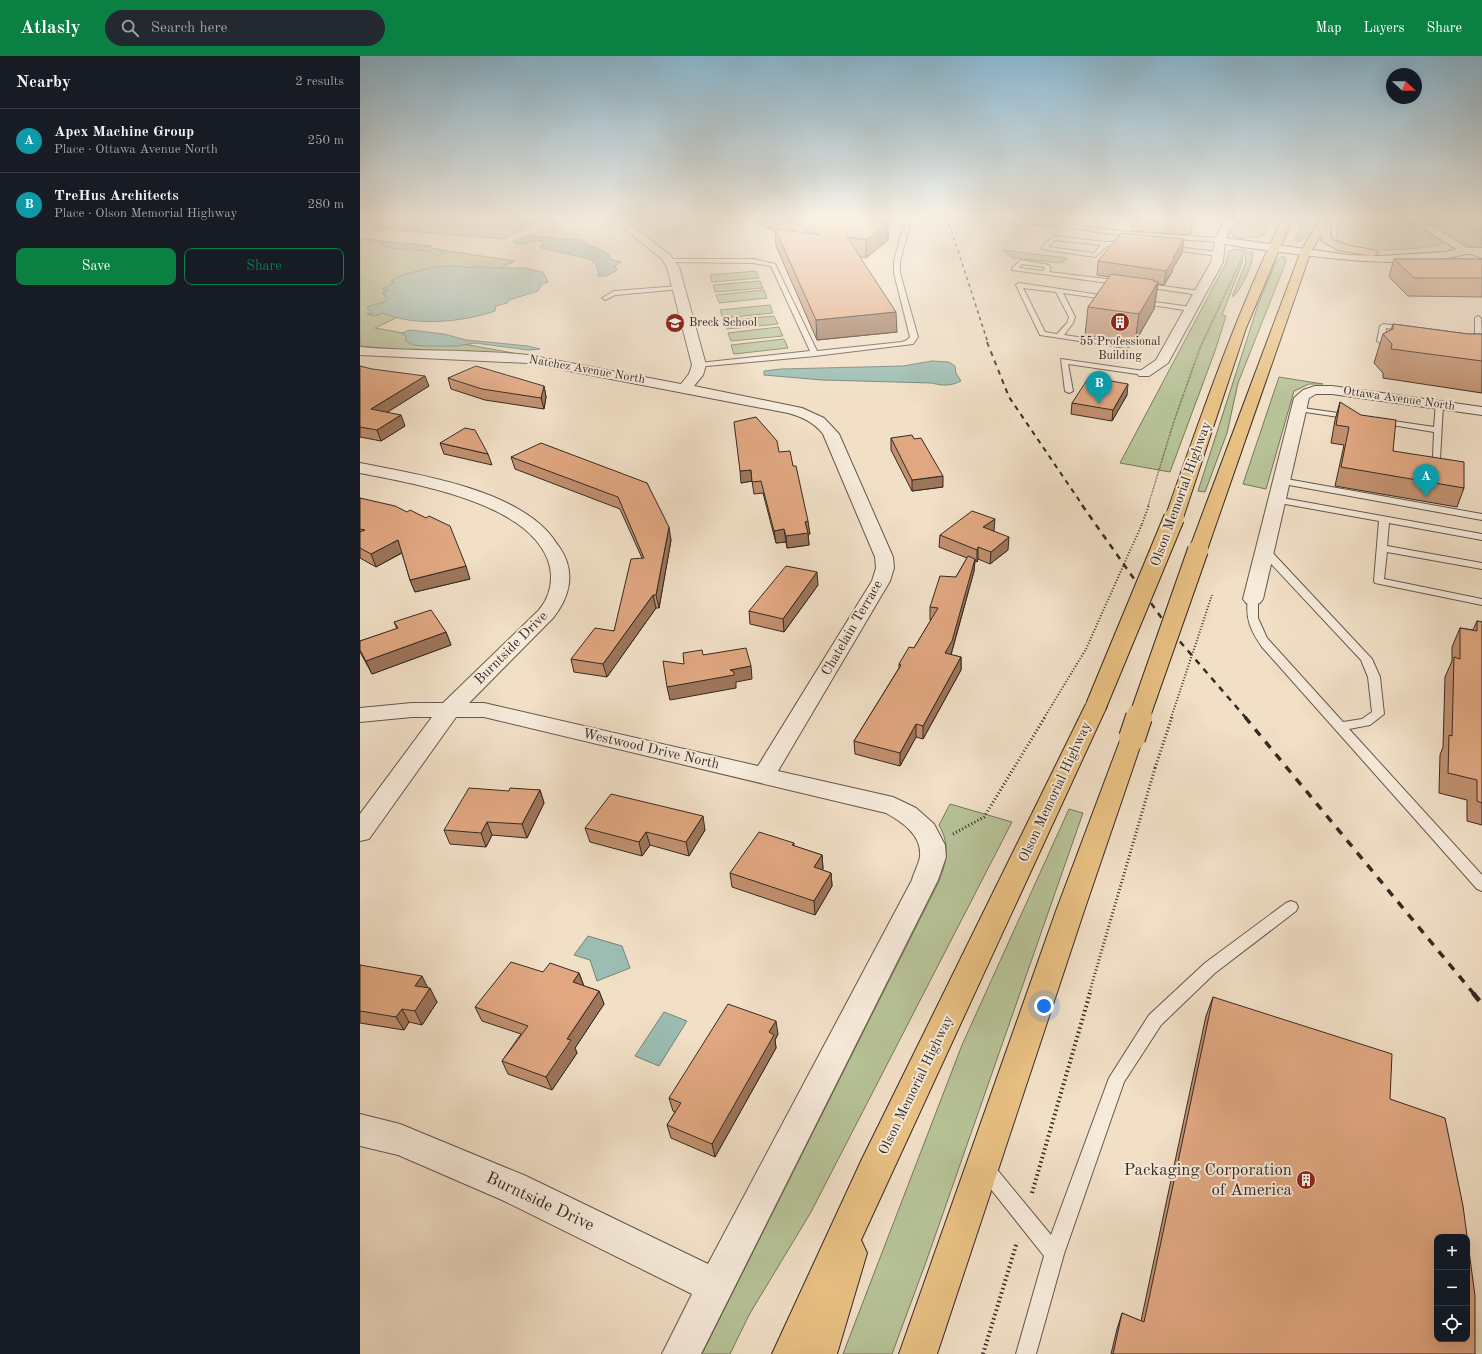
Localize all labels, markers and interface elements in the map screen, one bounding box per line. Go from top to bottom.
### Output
search box [105,10,385,46]
icon: search [119,17,141,39]
text: Atlasly [20,19,81,38]
text: Search here [151,21,228,36]
text: Map [1316,21,1342,35]
text: Layers [1364,21,1405,35]
text: Share [1427,21,1462,35]
north arrow [1386,68,1422,104]
text: Nearby [16,74,71,91]
text: 2 results [295,75,344,88]
text: Apex Machine Group [54,125,194,140]
text: A [24,134,34,147]
text: 250 m [307,134,344,147]
text: Place · Ottawa Avenue North [54,143,218,156]
text: TreHus Architects [54,189,179,204]
text: B [24,198,34,211]
text: 280 m [307,198,344,211]
text: Place · Olson Memorial Highway [54,207,237,220]
button: Save [16,248,176,285]
button: Share [184,248,344,285]
building icon: 55 Professional Building [1109,311,1131,333]
school or university icon: Breck School [664,312,686,334]
place label: Breck School [689,317,757,329]
place label: 55 Professional Building [1079,335,1161,362]
street label: Natchez Avenue North [528,354,646,386]
pin: B [1086,371,1112,404]
street label: Ottawa Avenue North [1342,385,1456,413]
street label: Olson Memorial Highway [1148,419,1214,568]
pin: A [1413,464,1439,497]
street label: Chatelain Terrace [819,578,885,678]
street label: Burntside Drive [472,609,550,687]
street label: Olson Memorial Highway [1016,719,1094,864]
street label: Westwood Drive North [581,726,721,772]
your location [1034,996,1054,1016]
street label: Olson Memorial Highway [876,1013,956,1157]
place label: Packaging Corporation of America [1124,1162,1293,1199]
building icon: Packaging Corporation of America [1295,1169,1317,1191]
street label: Burntside Drive [483,1170,597,1235]
map controls [1434,1234,1470,1342]
button: + [1434,1234,1470,1270]
button: − [1434,1270,1470,1306]
button: locate [1434,1306,1470,1342]

